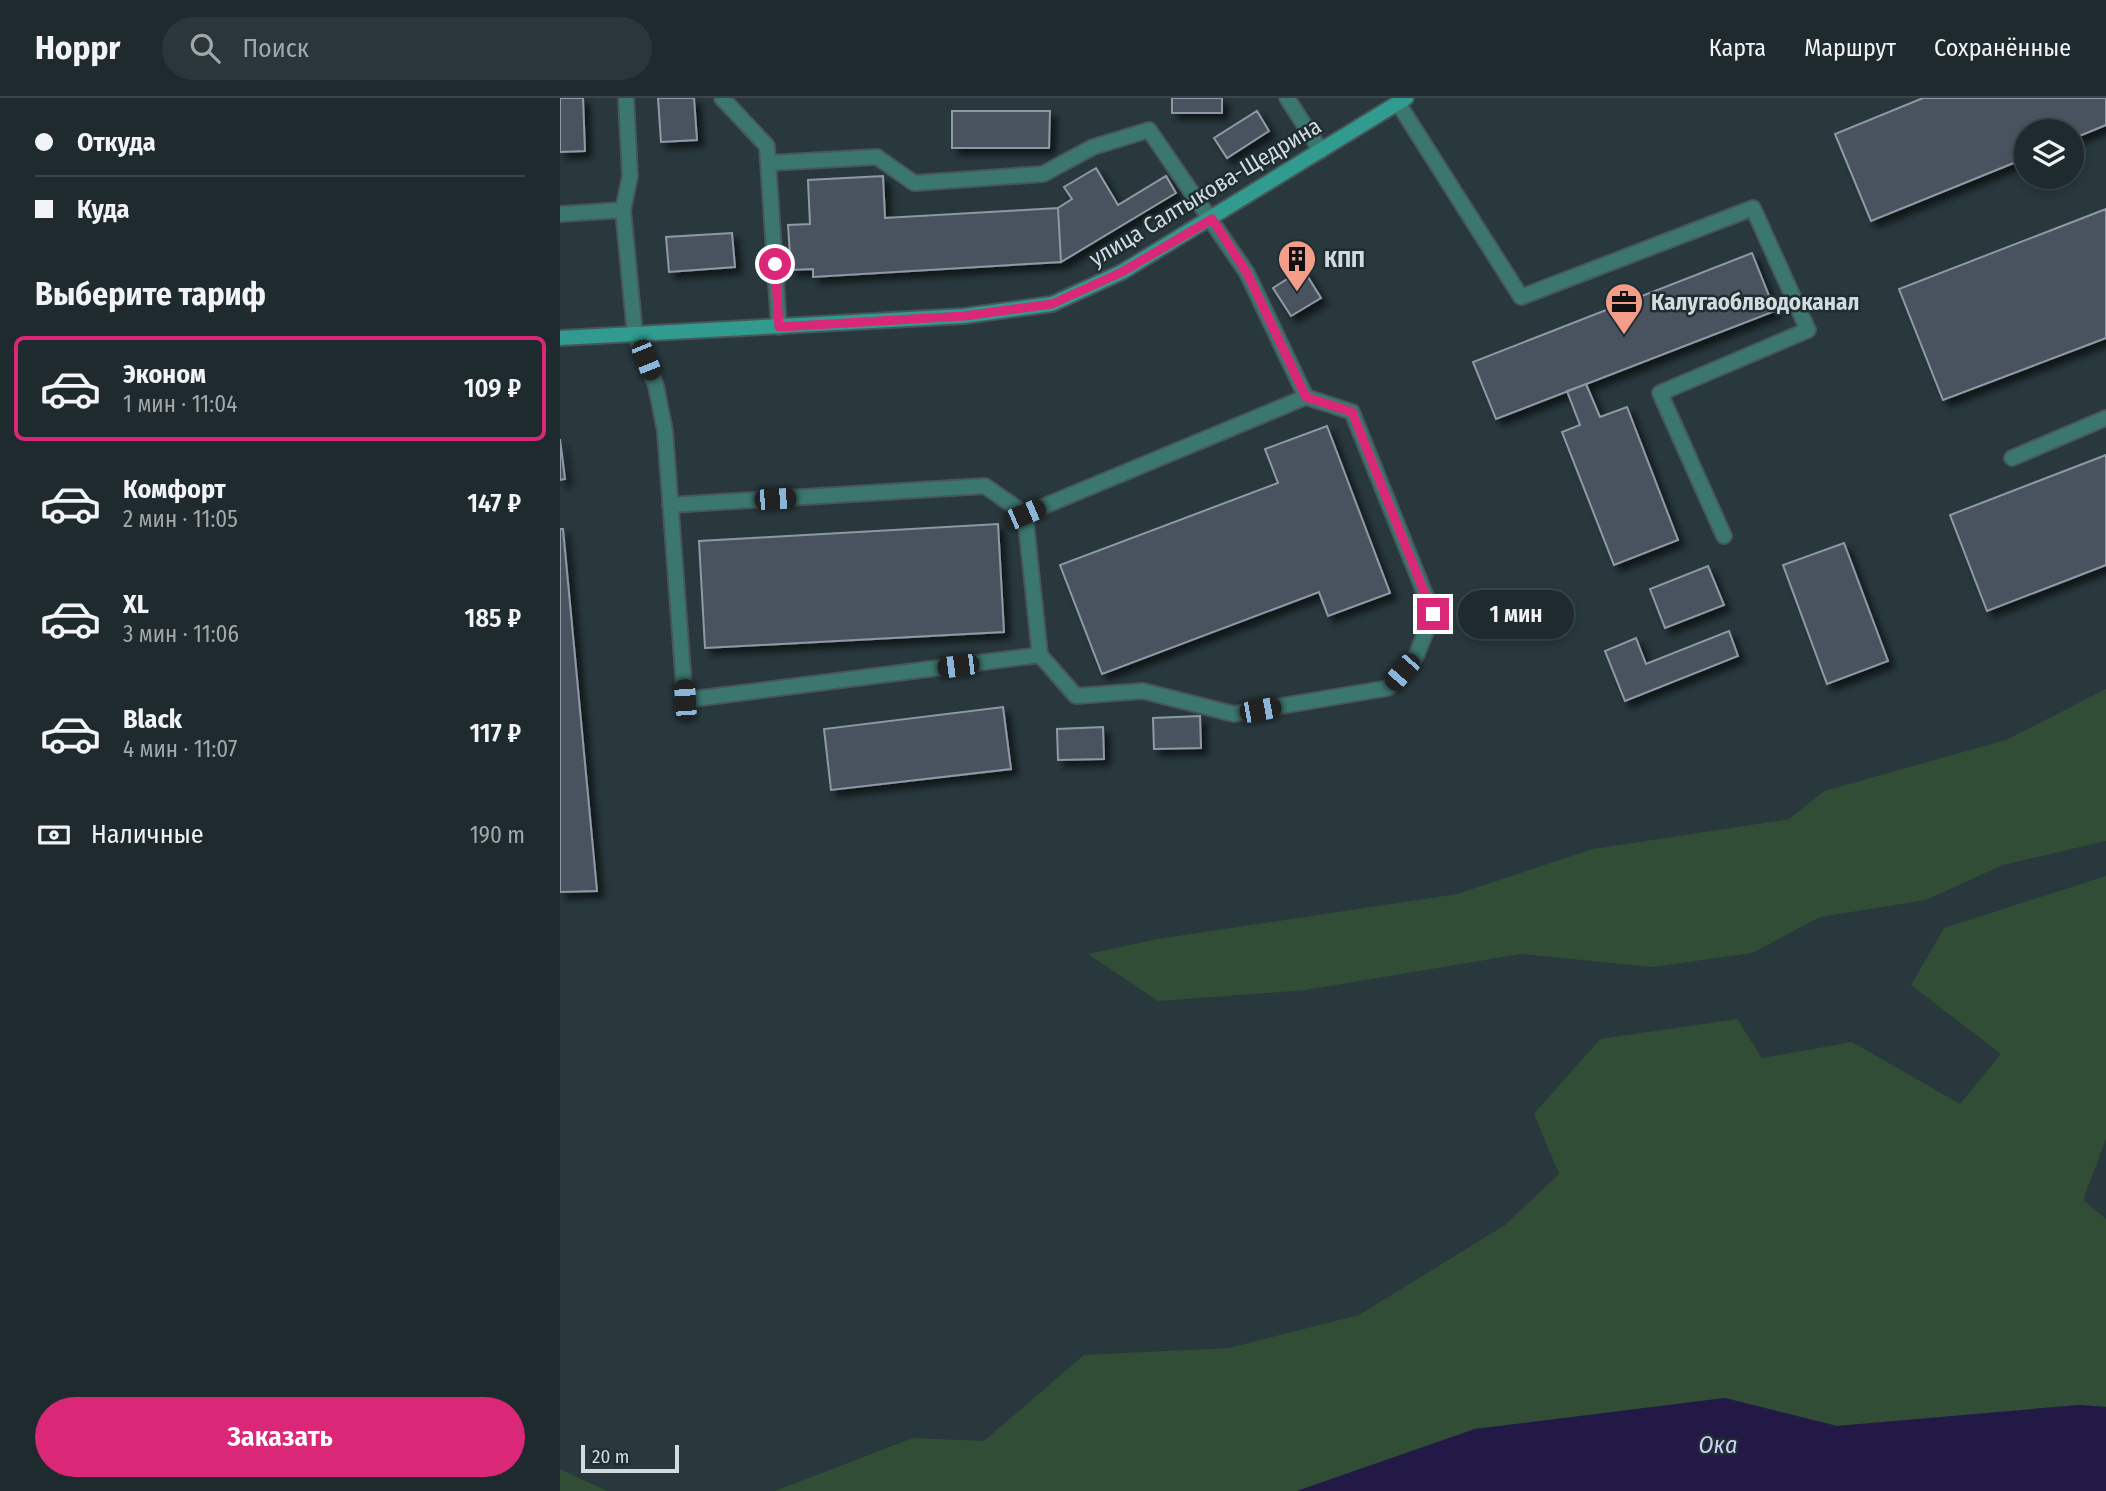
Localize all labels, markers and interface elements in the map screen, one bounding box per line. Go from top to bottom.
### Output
search box [162,17,652,80]
text: Hoppr [35,28,120,68]
icon: search [186,29,224,67]
text: Поиск [242,33,309,64]
text: Карта [1709,34,1766,62]
text: Маршрут [1804,34,1896,62]
text: Сохранённые [1934,34,2071,62]
street label: улица Салтыкова-Щедрина [1084,112,1326,272]
map controls [2014,119,2084,189]
button: layers [2014,119,2084,189]
text: Откуда [77,127,156,158]
text: Куда [77,194,130,225]
building icon: КПП [1276,238,1318,293]
place label: КПП [1324,245,1365,273]
route start [759,248,791,280]
text: Выберите тариф [35,275,266,313]
office icon: Калугаоблводоканал [1603,281,1645,336]
place label: Калугаоблводоканал [1651,288,1859,316]
car [629,337,664,383]
icon: car [39,357,102,420]
text: Эконом [123,359,206,390]
text: 109 ₽ [464,373,521,404]
text: 1 мин · 11:04 [123,390,237,418]
icon: car [39,472,102,535]
text: Комфорт [123,474,226,505]
car [754,487,797,511]
text: 147 ₽ [467,488,521,519]
car [1002,496,1049,532]
text: 2 мин · 11:05 [123,505,238,533]
icon: car [39,587,102,650]
text: XL [123,589,149,620]
callout: 1 мин [1458,589,1573,638]
route end [1417,598,1449,630]
text: 1 мин [1489,600,1543,628]
text: 185 ₽ [465,603,521,634]
text: 3 мин · 11:06 [123,620,239,648]
car [1381,649,1424,695]
car [936,653,981,679]
car [674,678,697,722]
car [1238,696,1283,724]
icon: car [39,702,102,765]
text: Black [123,704,182,735]
text: 117 ₽ [469,718,521,749]
text: 4 мин · 11:07 [123,735,237,763]
icon: cash [35,816,73,854]
text: Наличные [91,819,204,850]
text: 190 m [470,821,525,849]
button: Заказать [35,1397,525,1477]
water label: Ока [1699,1431,1737,1459]
scale bar [581,1442,679,1474]
text: 20 m [592,1445,629,1468]

